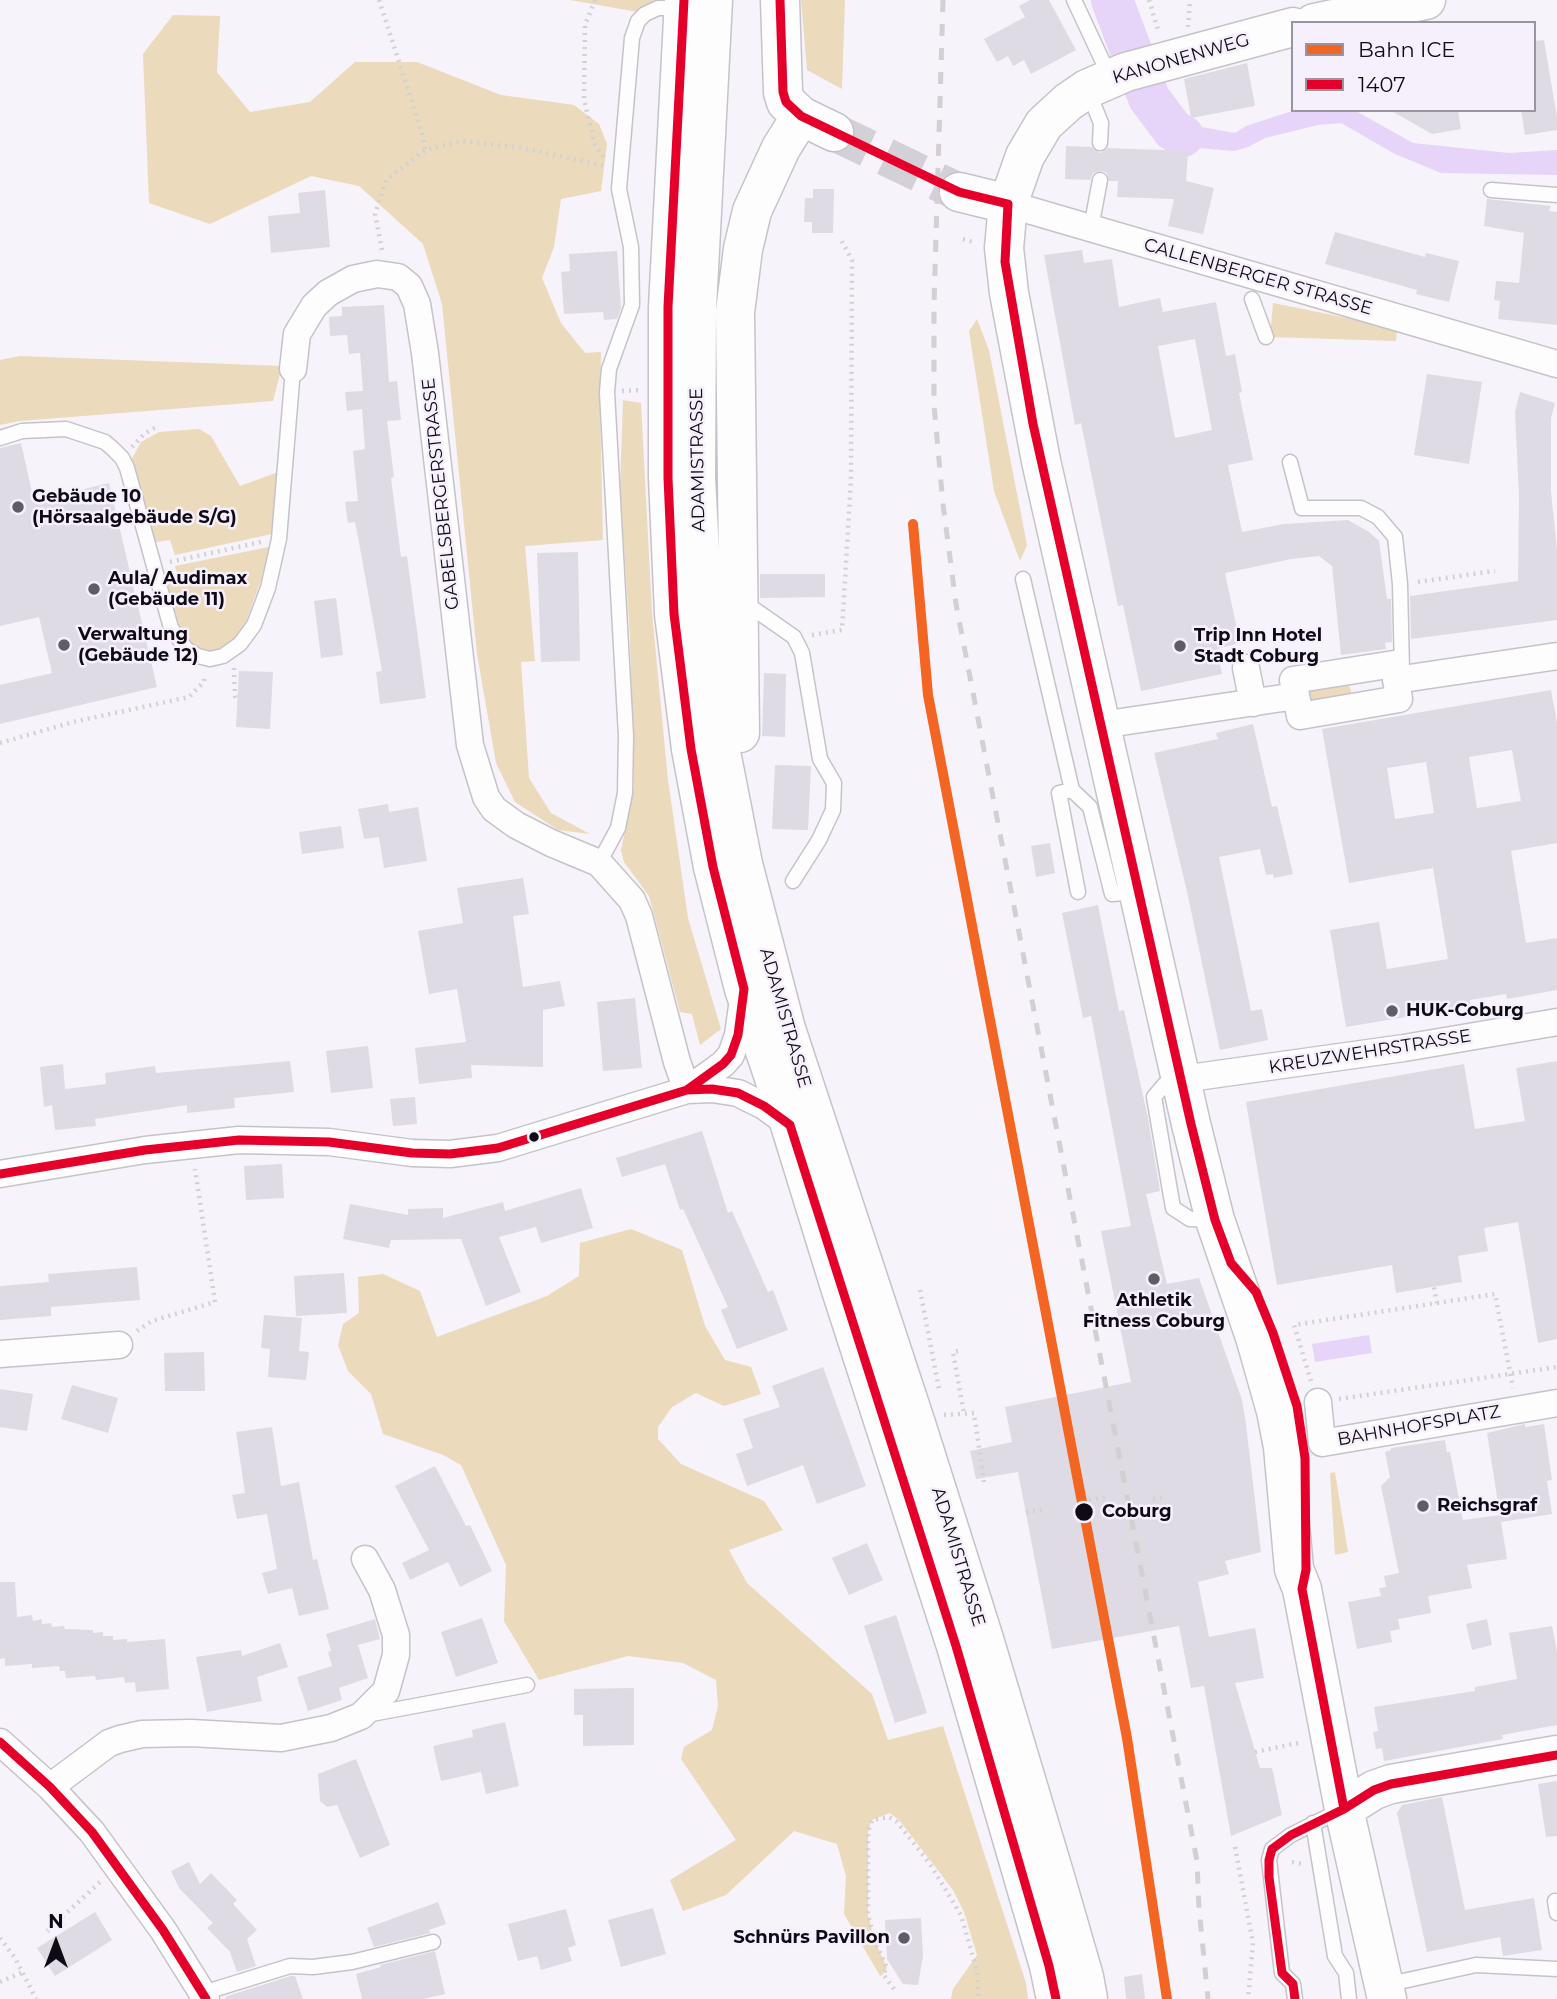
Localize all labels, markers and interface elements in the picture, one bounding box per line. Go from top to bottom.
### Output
legend [1291,21,1536,112]
street label: KANONENWEG [1110,29,1252,89]
text: Bahn ICE [1358,37,1455,62]
text: 1407 [1358,72,1406,97]
street label: CALLENBERGER STRASSE [1141,234,1375,320]
street label: GABELSBERGERSTRASSE [418,377,464,611]
street label: ADAMISTRASSE [686,388,710,532]
place label: Gebäude 10 (Hörsaalgebäude S/G) [32,486,237,528]
marker: Gebäude 10 (Hörsaalgebäude S/G) [10,499,26,515]
place label: Aula/ Audimax (Gebäude 11) [108,568,247,610]
marker: Aula/ Audimax (Gebäude 11) [86,581,102,597]
place label: Verwaltung (Gebäude 12) [78,624,198,666]
place label: Trip Inn Hotel Stadt Coburg [1194,625,1322,668]
marker: Verwaltung (Gebäude 12) [56,637,72,653]
marker: Trip Inn Hotel Stadt Coburg [1172,638,1188,654]
street label: ADAMISTRASSE [755,946,815,1090]
place label: HUK-Coburg [1406,1000,1524,1022]
marker: HUK-Coburg [1384,1003,1400,1019]
street label: KREUZWEHRSTRASSE [1267,1025,1473,1079]
unlabelled marker [527,1130,541,1144]
marker: Athletik Fitness Coburg [1146,1271,1162,1287]
place label: Athletik Fitness Coburg [1083,1290,1225,1332]
street label: BAHNHOFSPLATZ [1336,1401,1502,1451]
street label: ADAMISTRASSE [927,1485,989,1629]
place label: Reichsgraf [1437,1495,1537,1517]
marker: Reichsgraf [1415,1498,1431,1514]
marker: Coburg [1073,1501,1095,1523]
place label: Coburg [1102,1501,1171,1523]
north arrow [21,1908,91,1978]
text: N [48,1910,64,1933]
place label: Schnürs Pavillon [733,1927,890,1949]
marker: Schnürs Pavillon [896,1930,912,1946]

